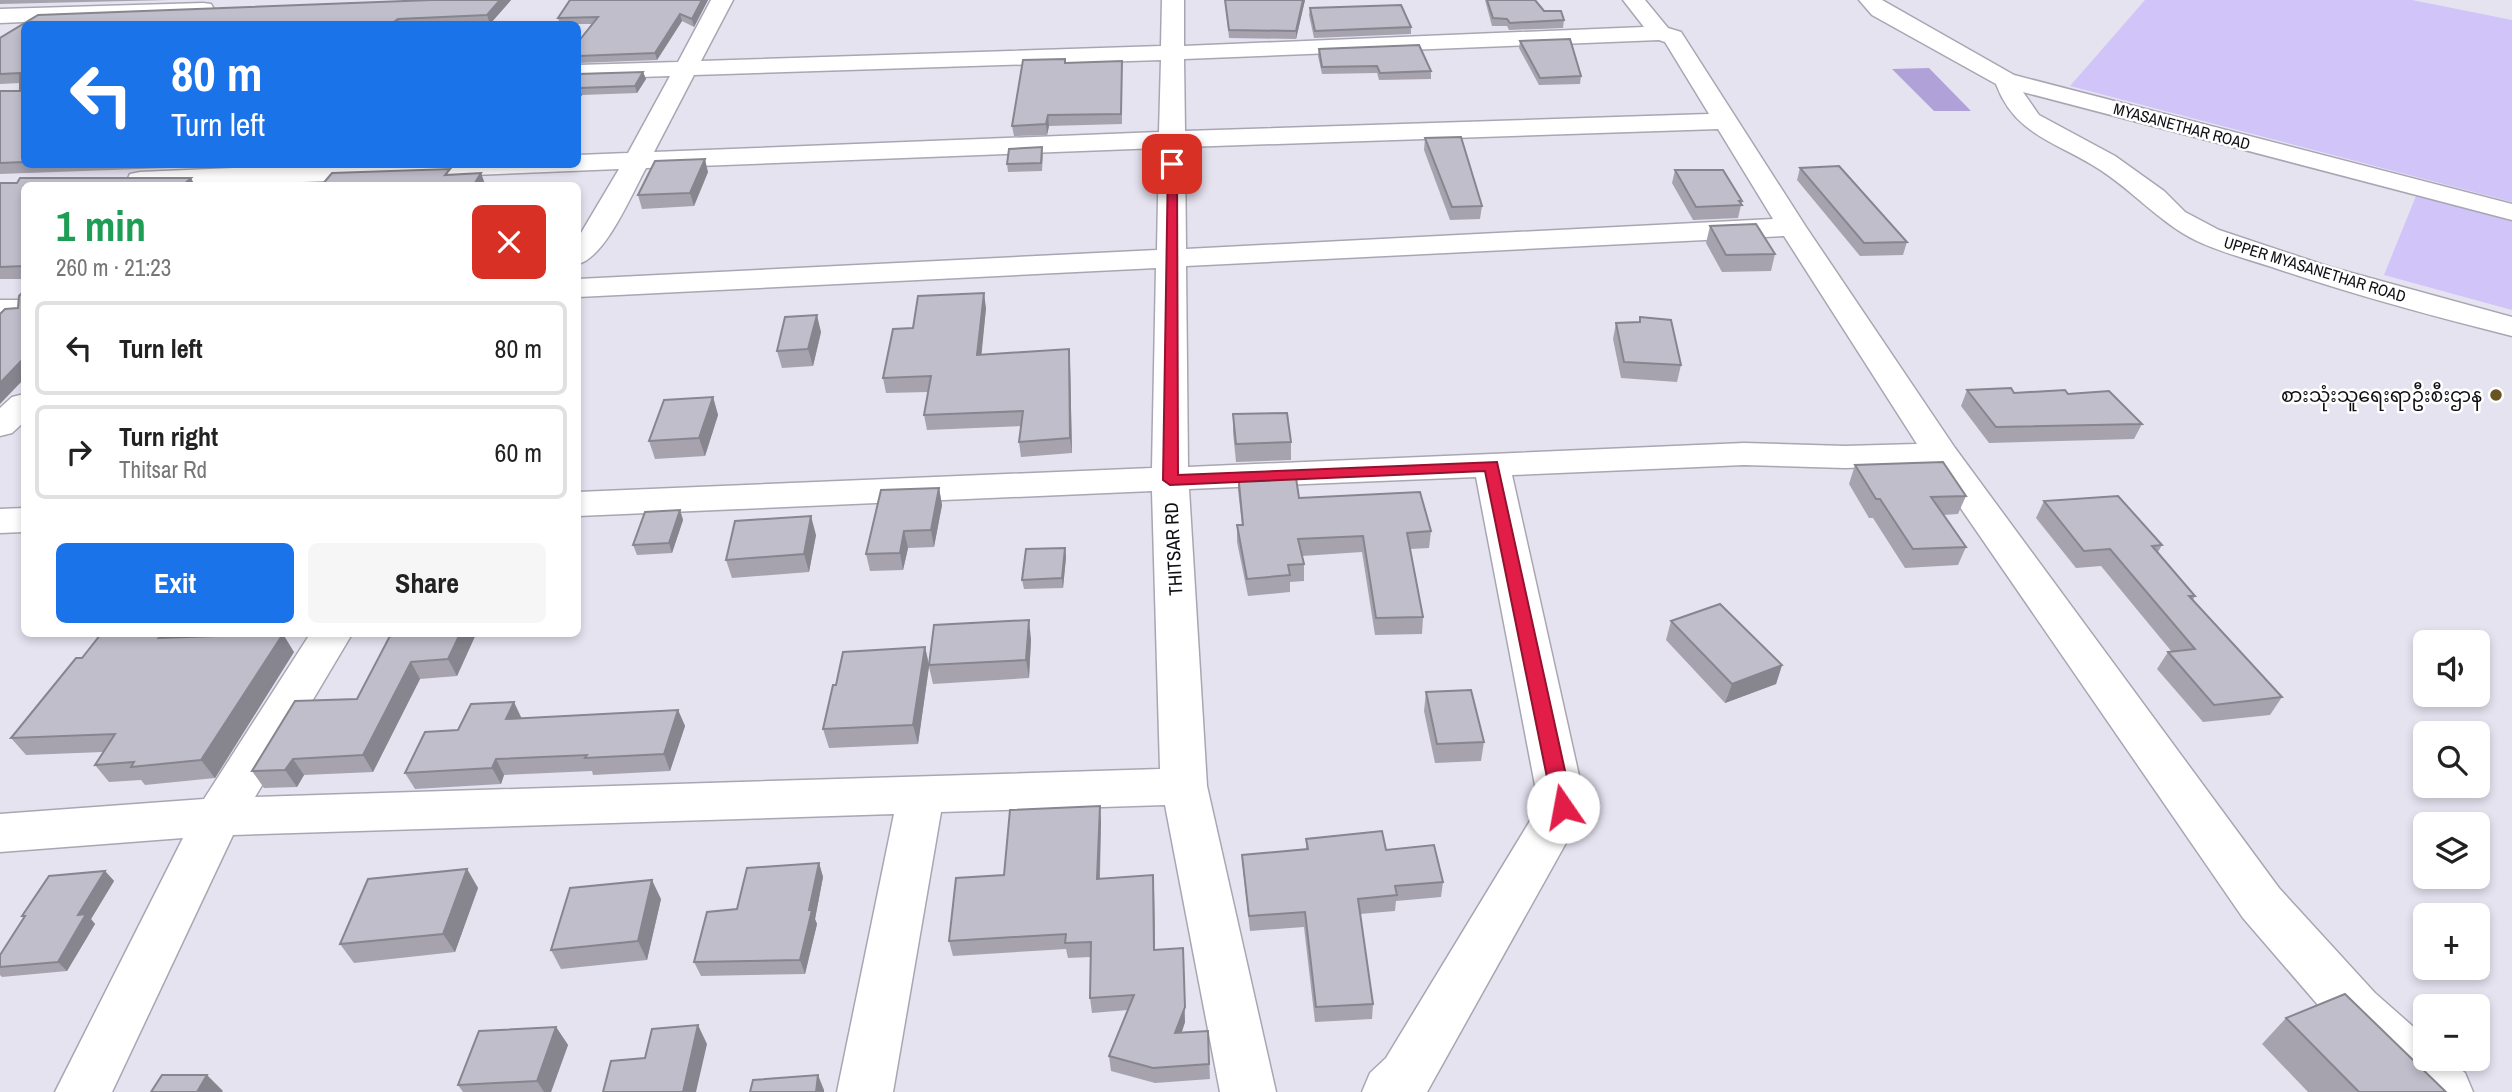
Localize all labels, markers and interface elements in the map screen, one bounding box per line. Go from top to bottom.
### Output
text: 80 m [171,40,263,106]
icon: left [56,49,147,140]
street label: MYASANETHAR ROAD [2111,97,2253,155]
text: Turn left [171,103,265,146]
pin [1142,134,1202,194]
icon: arrive [1153,145,1191,183]
text: 1 min [56,198,146,254]
button: close [472,205,546,279]
street label: UPPER MYASANETHAR ROAD [2221,231,2409,307]
text: 260 m · 21:23 [56,252,171,283]
icon: left [60,329,98,367]
text: Turn left [119,331,203,366]
text: 80 m [495,331,542,366]
place label: စားသုံးသူရေးရာဦးစီးဌာန [2281,381,2482,412]
marker: စားသုံးသူရေးရာဦးစီးဌာန [2488,387,2504,403]
text: Turn right [119,419,218,454]
icon: right [60,433,98,471]
text: 60 m [495,435,542,470]
text: Thitsar Rd [119,454,207,485]
street label: THITSAR RD [1158,502,1188,596]
button: Exit [56,543,294,623]
button: Share [308,543,546,623]
map controls [2413,630,2490,1071]
button: sound [2413,630,2490,707]
button: search [2413,721,2490,798]
position arrow [1526,770,1600,844]
button: layers [2413,812,2490,889]
button: + [2413,903,2490,980]
button: − [2413,994,2490,1071]

